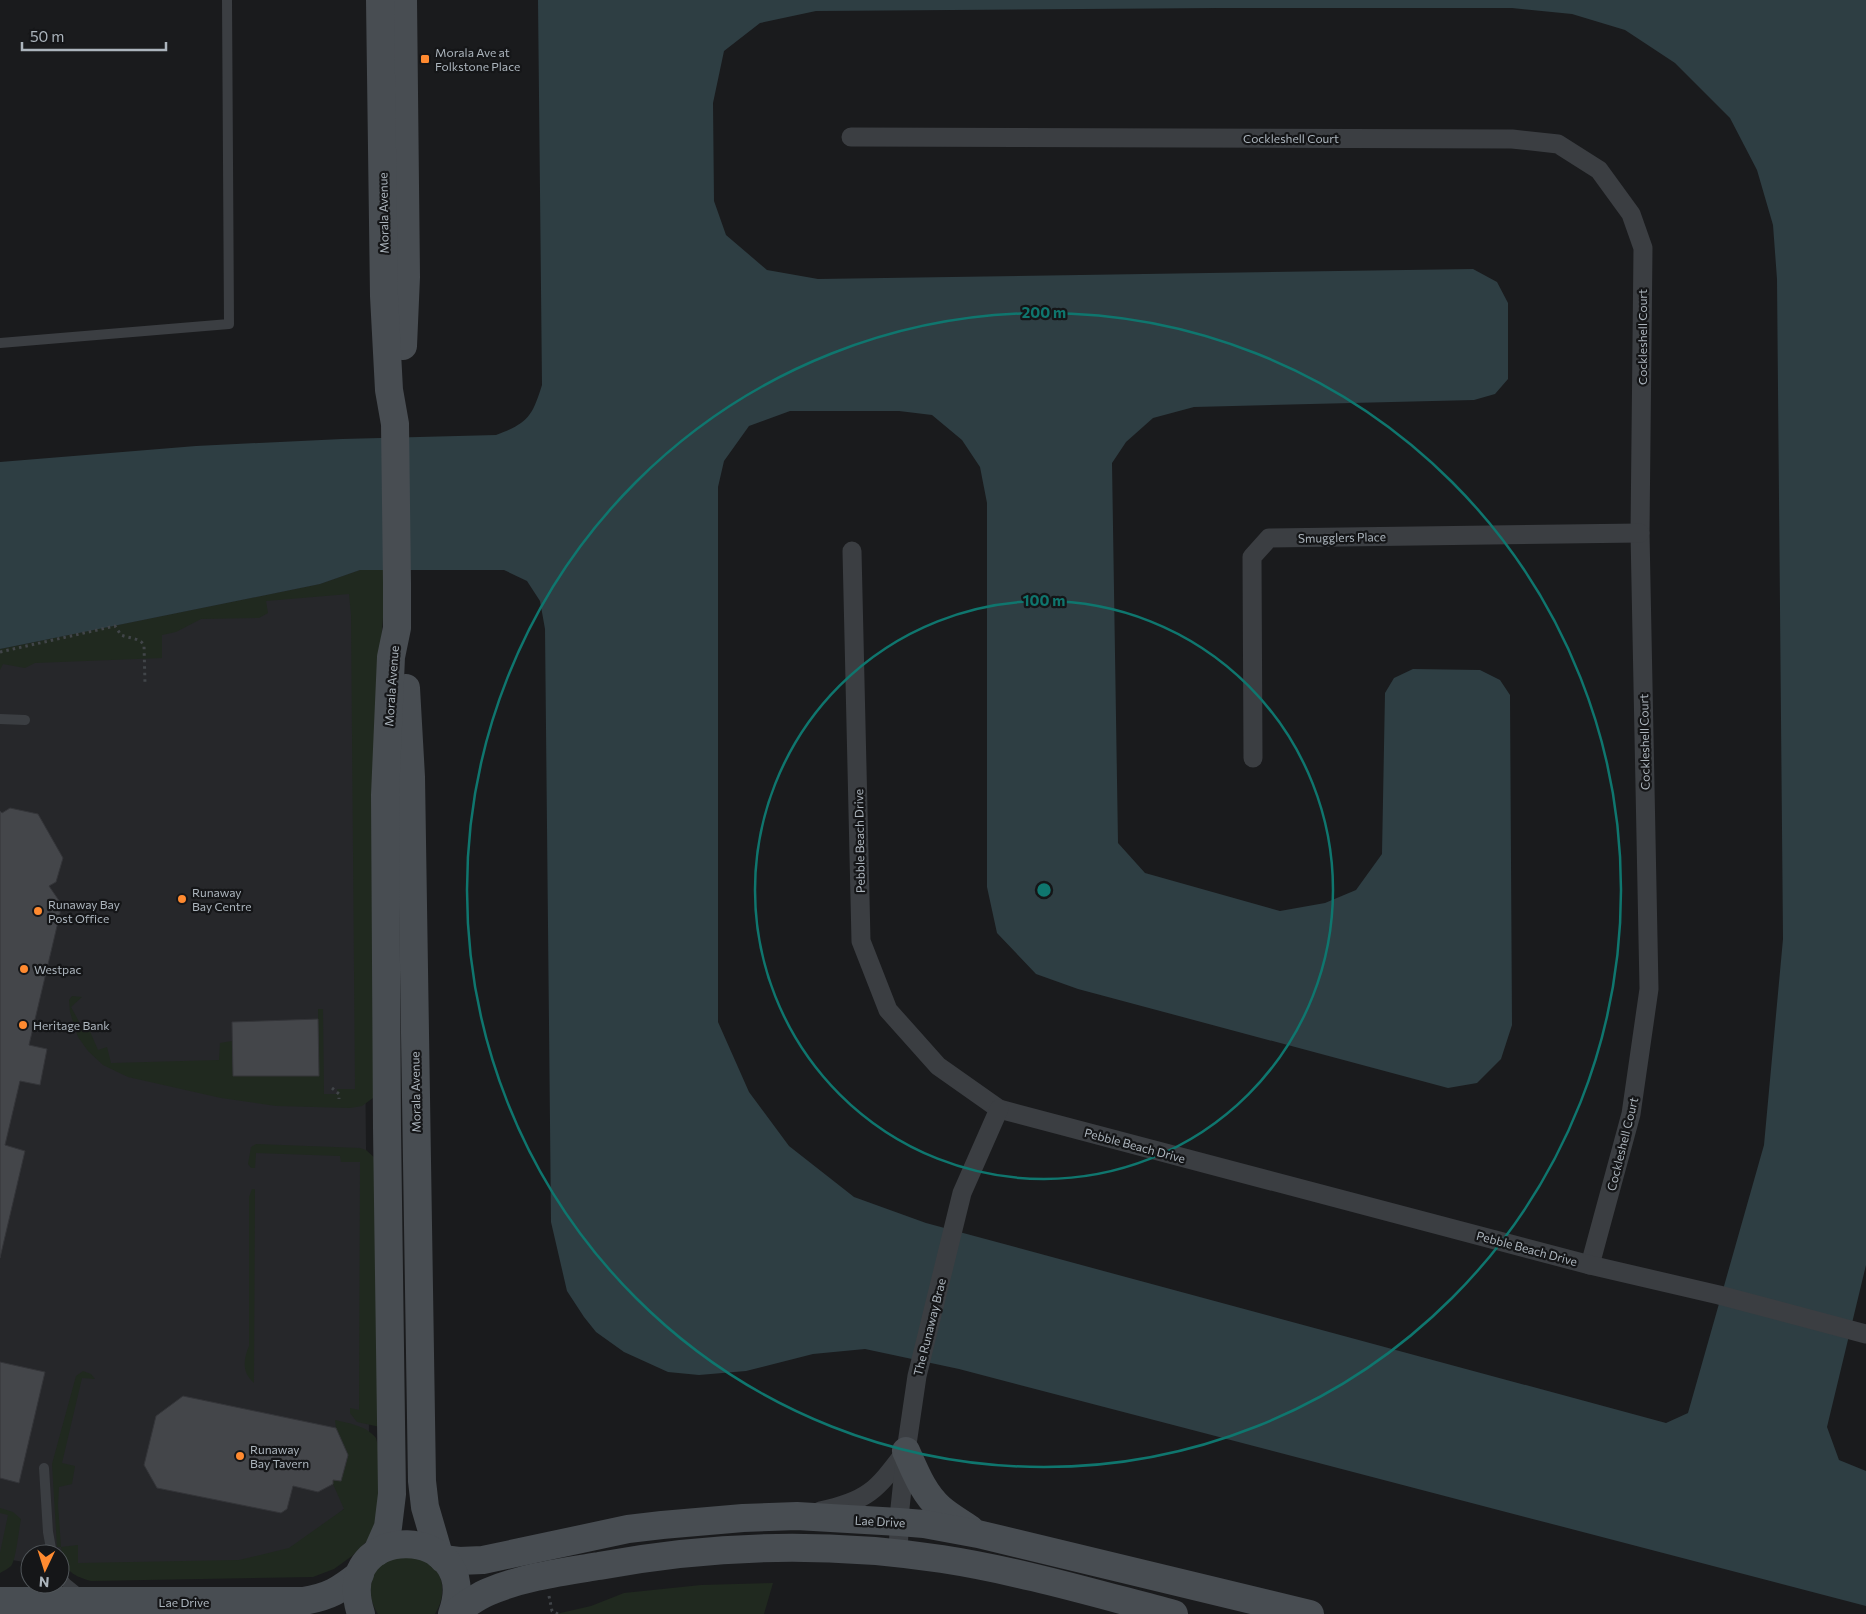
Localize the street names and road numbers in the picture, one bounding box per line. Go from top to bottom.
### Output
street label: Cockleshell Court [1243,131,1339,145]
street label: Morala Avenue [375,172,391,254]
street label: Cockleshell Court [1635,289,1649,385]
street label: Smugglers Place [1298,529,1386,545]
street label: Morala Avenue [381,645,401,727]
street label: Cockleshell Court [1636,694,1652,790]
street label: Pebble Beach Drive [851,789,867,893]
street label: Morala Avenue [407,1051,423,1133]
street label: Cockleshell Court [1604,1096,1640,1192]
street label: Pebble Beach Drive [1083,1125,1187,1165]
street label: Pebble Beach Drive [1475,1228,1579,1268]
street label: The Runaway Brae [910,1277,948,1377]
street label: Lae Drive [854,1513,906,1529]
street label: Lae Drive [159,1595,209,1609]

